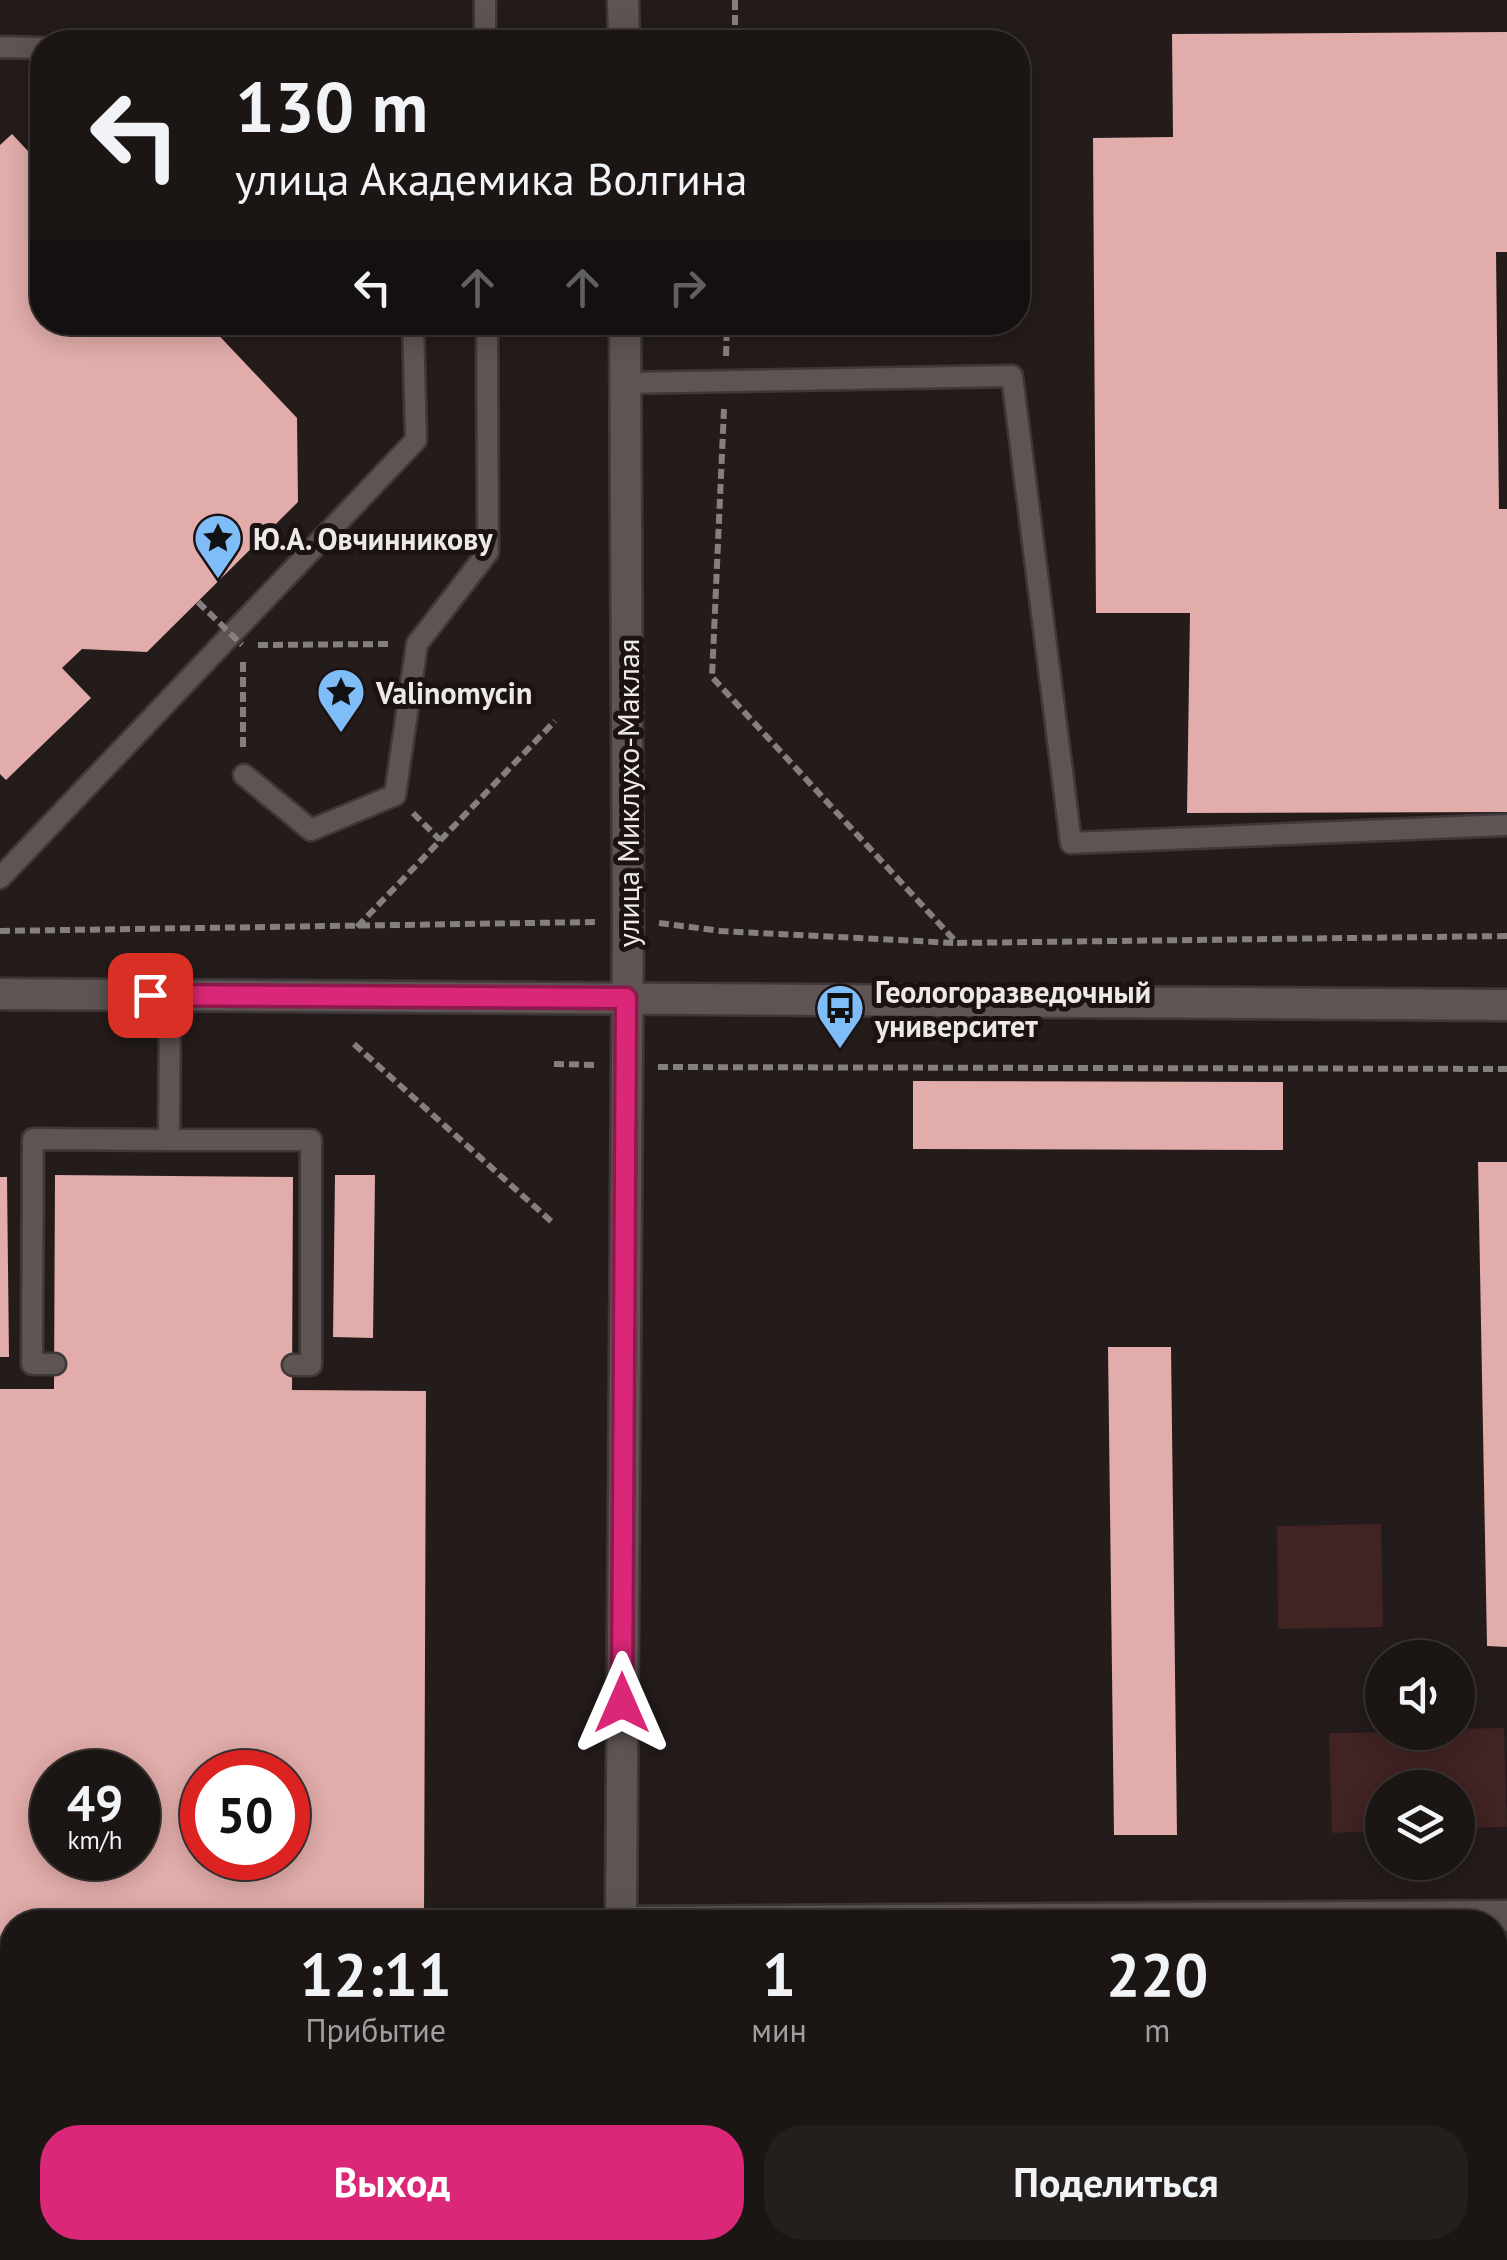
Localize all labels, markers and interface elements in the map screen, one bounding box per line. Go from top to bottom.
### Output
text: 130 m [235,61,428,151]
icon: left [70,70,200,200]
text: улица Академика Волгина [235,149,747,207]
icon: left [345,260,400,315]
icon: ahead [450,260,505,315]
icon: ahead [555,260,610,315]
icon: right [660,260,715,315]
place icon: Ю.А. Овчинникову [192,512,244,580]
place label: Ю.А. Овчинникову [253,519,493,558]
street label: улица Миклухо-Маклая [608,639,647,947]
place icon: Valinomycin [315,666,367,734]
place label: Valinomycin [375,673,532,712]
pin [108,953,193,1038]
icon: arrive [123,968,178,1023]
place label: Геологоразведочный университет [874,972,1151,1045]
bus stop icon: Геологоразведочный университет [814,982,866,1050]
map controls [1365,1640,1475,1880]
button: sound [1365,1640,1475,1750]
position arrow [570,1651,674,1755]
speed limit sign: 50 [180,1750,310,1880]
text: 49 [67,1770,123,1835]
button: layers [1365,1770,1475,1880]
text: km/h [68,1824,122,1856]
text: 12:11 [300,1935,452,2013]
text: 1 [762,1935,796,2013]
text: 220 [1106,1935,1208,2013]
text: Прибытие [305,2009,446,2051]
text: мин [751,2009,807,2051]
text: m [1144,2009,1170,2051]
button: Выход [40,2125,744,2240]
button: Поделиться [764,2125,1468,2240]

